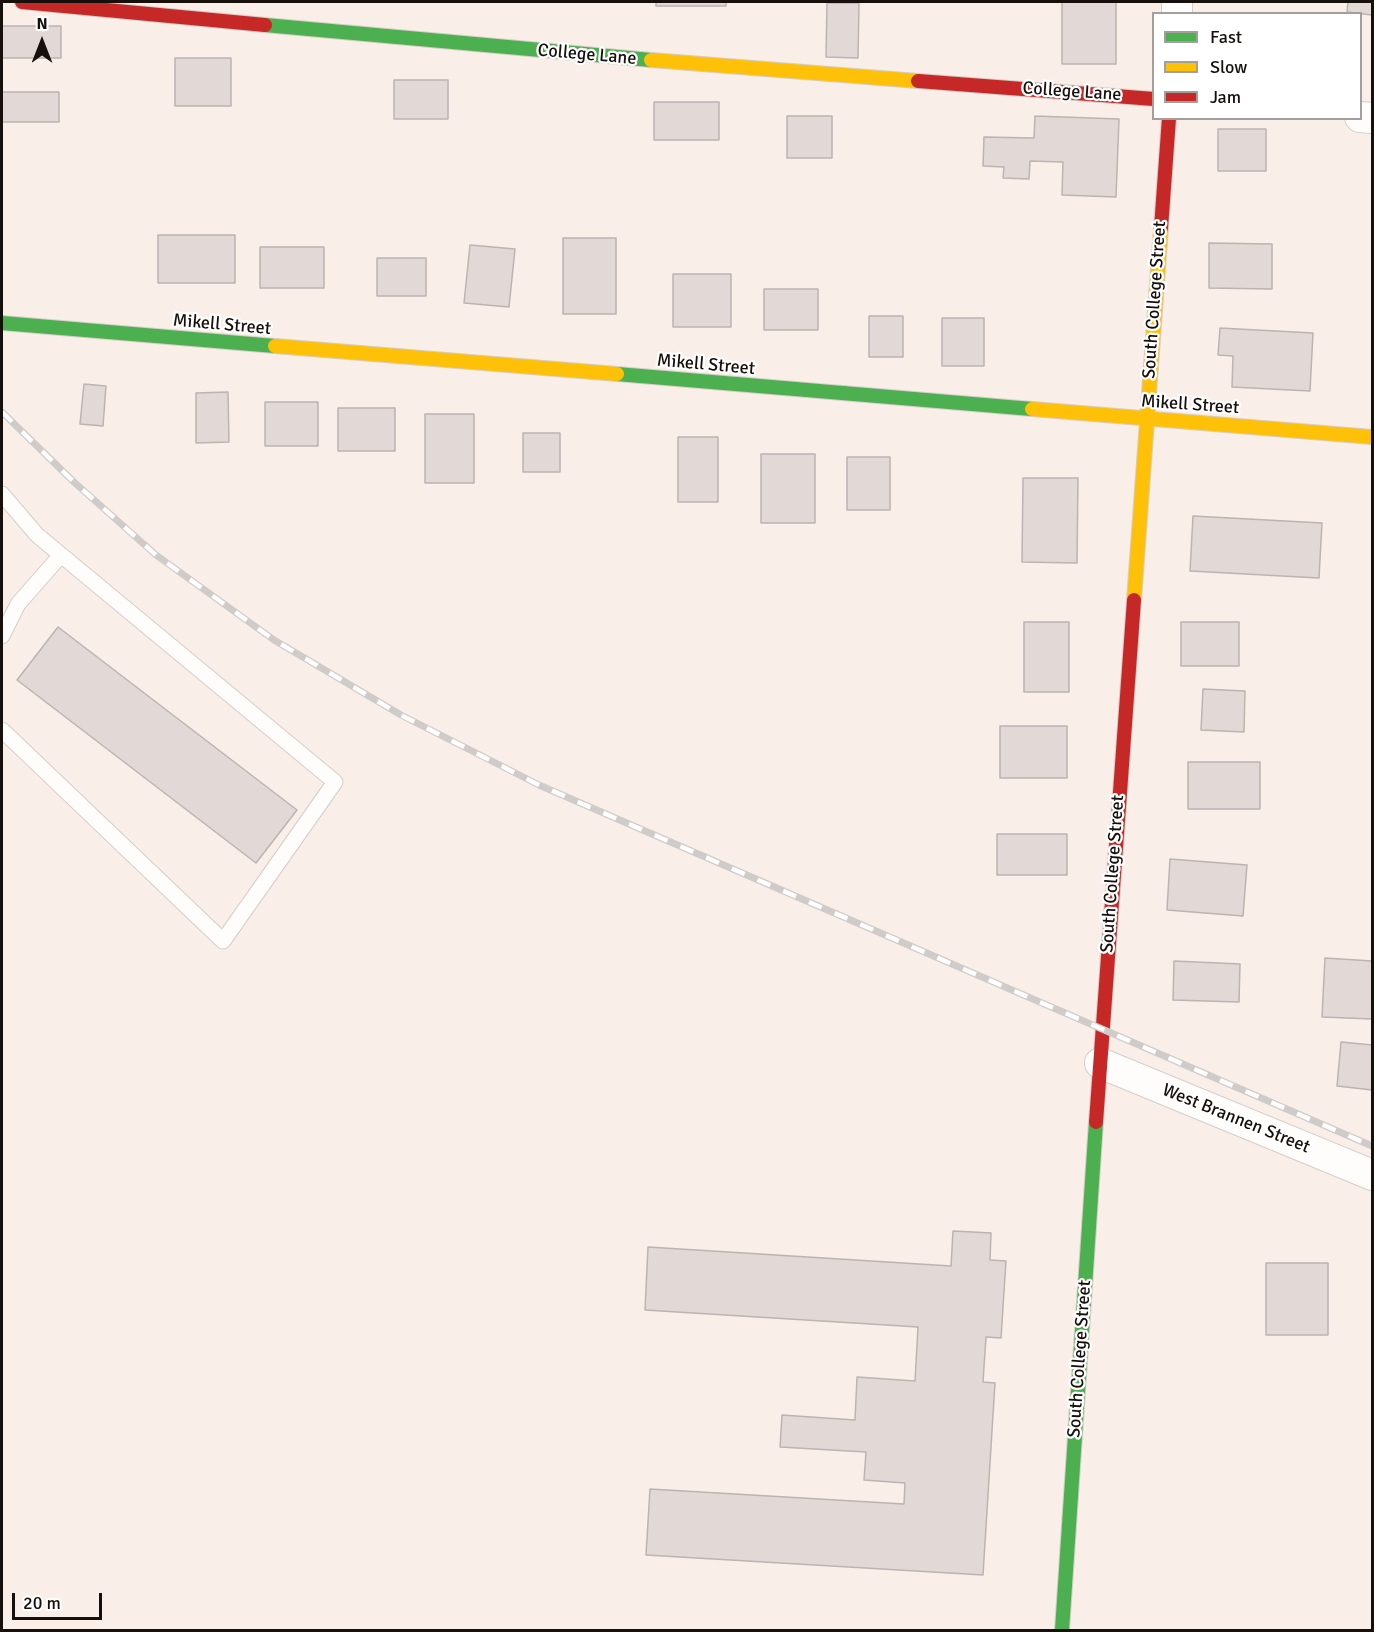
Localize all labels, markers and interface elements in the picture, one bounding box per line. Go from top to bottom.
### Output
north arrow [12,12,72,72]
legend [1152,12,1362,120]
text: N [36,14,48,34]
text: Fast [1210,26,1242,48]
street label: College Lane [537,40,637,70]
text: Slow [1210,56,1247,78]
street label: College Lane [1022,78,1122,106]
text: Jam [1210,86,1241,108]
street label: South College Street [1139,220,1171,380]
street label: Mikell Street [172,310,272,340]
street label: Mikell Street [656,350,756,380]
street label: Mikell Street [1140,391,1240,419]
street label: South College Street [1097,794,1129,954]
street label: West Brannen Street [1159,1080,1313,1158]
street label: South College Street [1064,1279,1096,1439]
scale bar [15,1581,105,1619]
text: 20 m [23,1592,61,1614]

